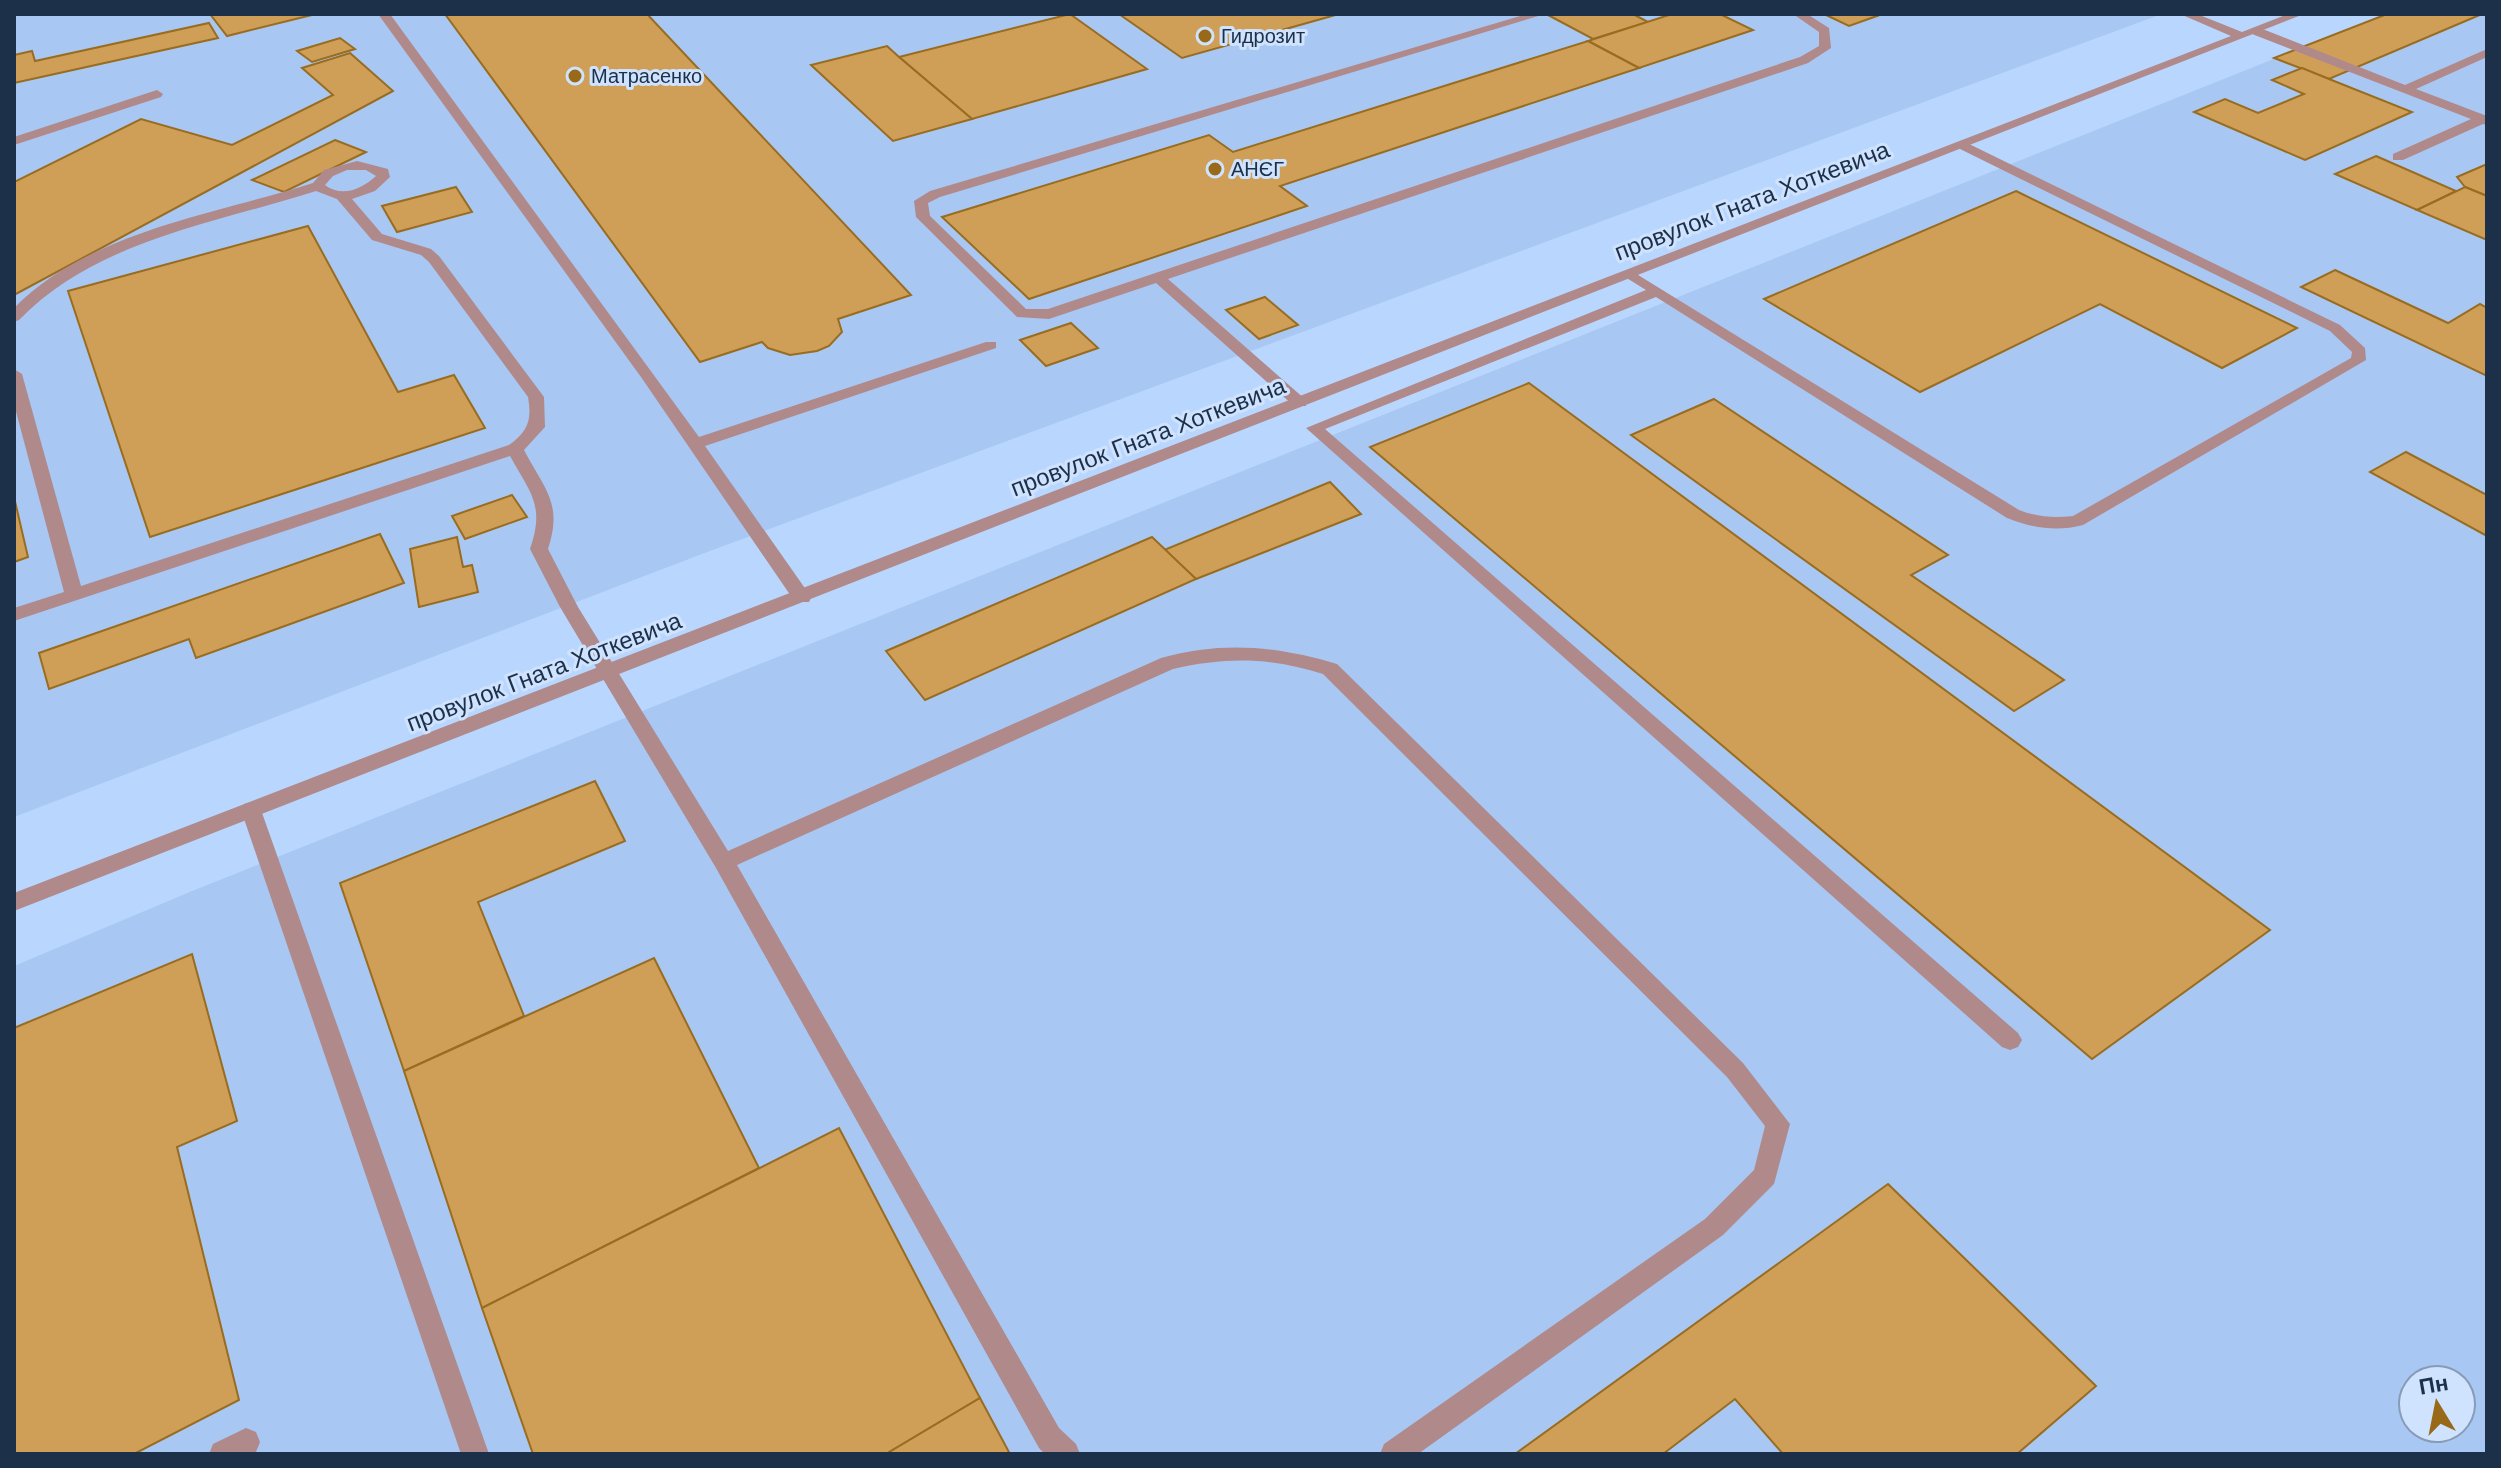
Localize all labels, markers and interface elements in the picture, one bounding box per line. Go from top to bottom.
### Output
place label: Гидрозит [1221,25,1305,47]
marker: Гидрозит [1196,27,1214,45]
place label: Матрасенко [591,65,702,87]
marker: Матрасенко [566,67,584,85]
street label: провулок Гната Хоткевича [1611,135,1894,266]
place label: АНЄГ [1231,158,1284,180]
marker: АНЄГ [1206,160,1224,178]
street label: провулок Гната Хоткевича [1007,371,1290,502]
street label: провулок Гната Хоткевича [403,606,686,737]
north arrow [2397,1364,2477,1444]
text: Пн [2417,1370,2450,1400]

